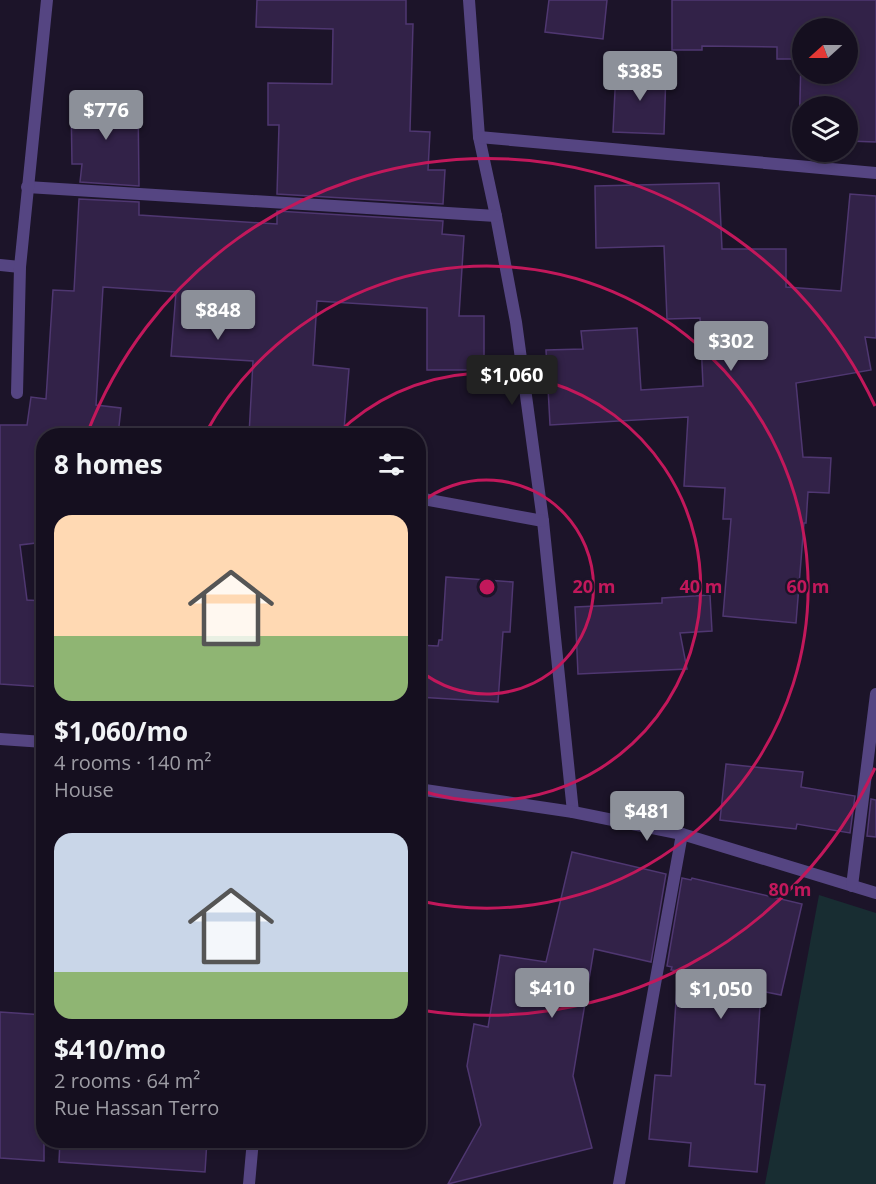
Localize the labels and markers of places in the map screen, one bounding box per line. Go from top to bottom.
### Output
pin: $385 [604,51,676,102]
pin: $776 [70,90,142,141]
pin: $848 [182,290,254,341]
pin: $302 [695,321,767,372]
pin: $1,060 [463,355,561,406]
centre of rings [477,577,497,597]
pin: $481 [611,791,683,842]
pin: $410 [516,968,588,1019]
pin: $1,050 [672,969,770,1020]

